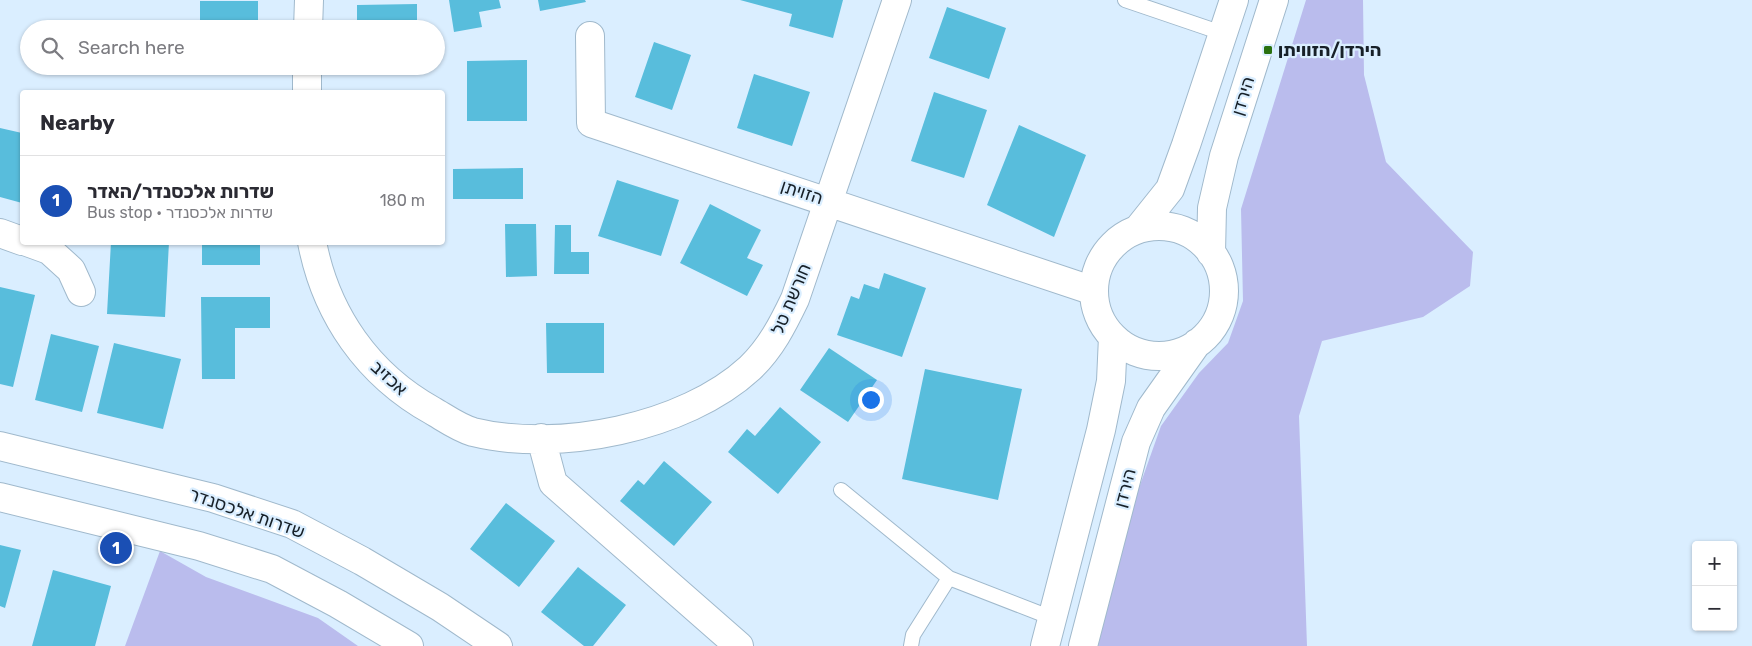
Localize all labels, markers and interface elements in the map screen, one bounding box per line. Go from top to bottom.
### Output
search box [20,20,445,75]
icon: search [38,34,66,62]
text: Search here [78,36,185,59]
place label: הירדן/הזוויתן [1278,39,1381,61]
marker: הירדן/הזוויתן [1262,44,1274,56]
street label: הירדן [1227,74,1259,118]
text: Nearby [40,110,115,135]
street label: הזויתן [778,175,826,209]
text: שדרות אלכסנדר/האדר [87,180,274,203]
text: 1 [52,191,60,210]
text: 180 m [380,191,425,210]
text: Bus stop · שדרות אלכסנדר [87,203,273,222]
street label: חורשת טל [766,260,816,338]
street label: אכזיב [366,356,412,400]
your location [858,387,884,413]
street label: הירדן [1109,466,1141,510]
street label: שדרות אלכסנדר [186,483,308,543]
pin: 1 [100,529,132,567]
map controls [1692,541,1737,631]
button: + [1692,541,1737,586]
button: − [1692,586,1737,631]

